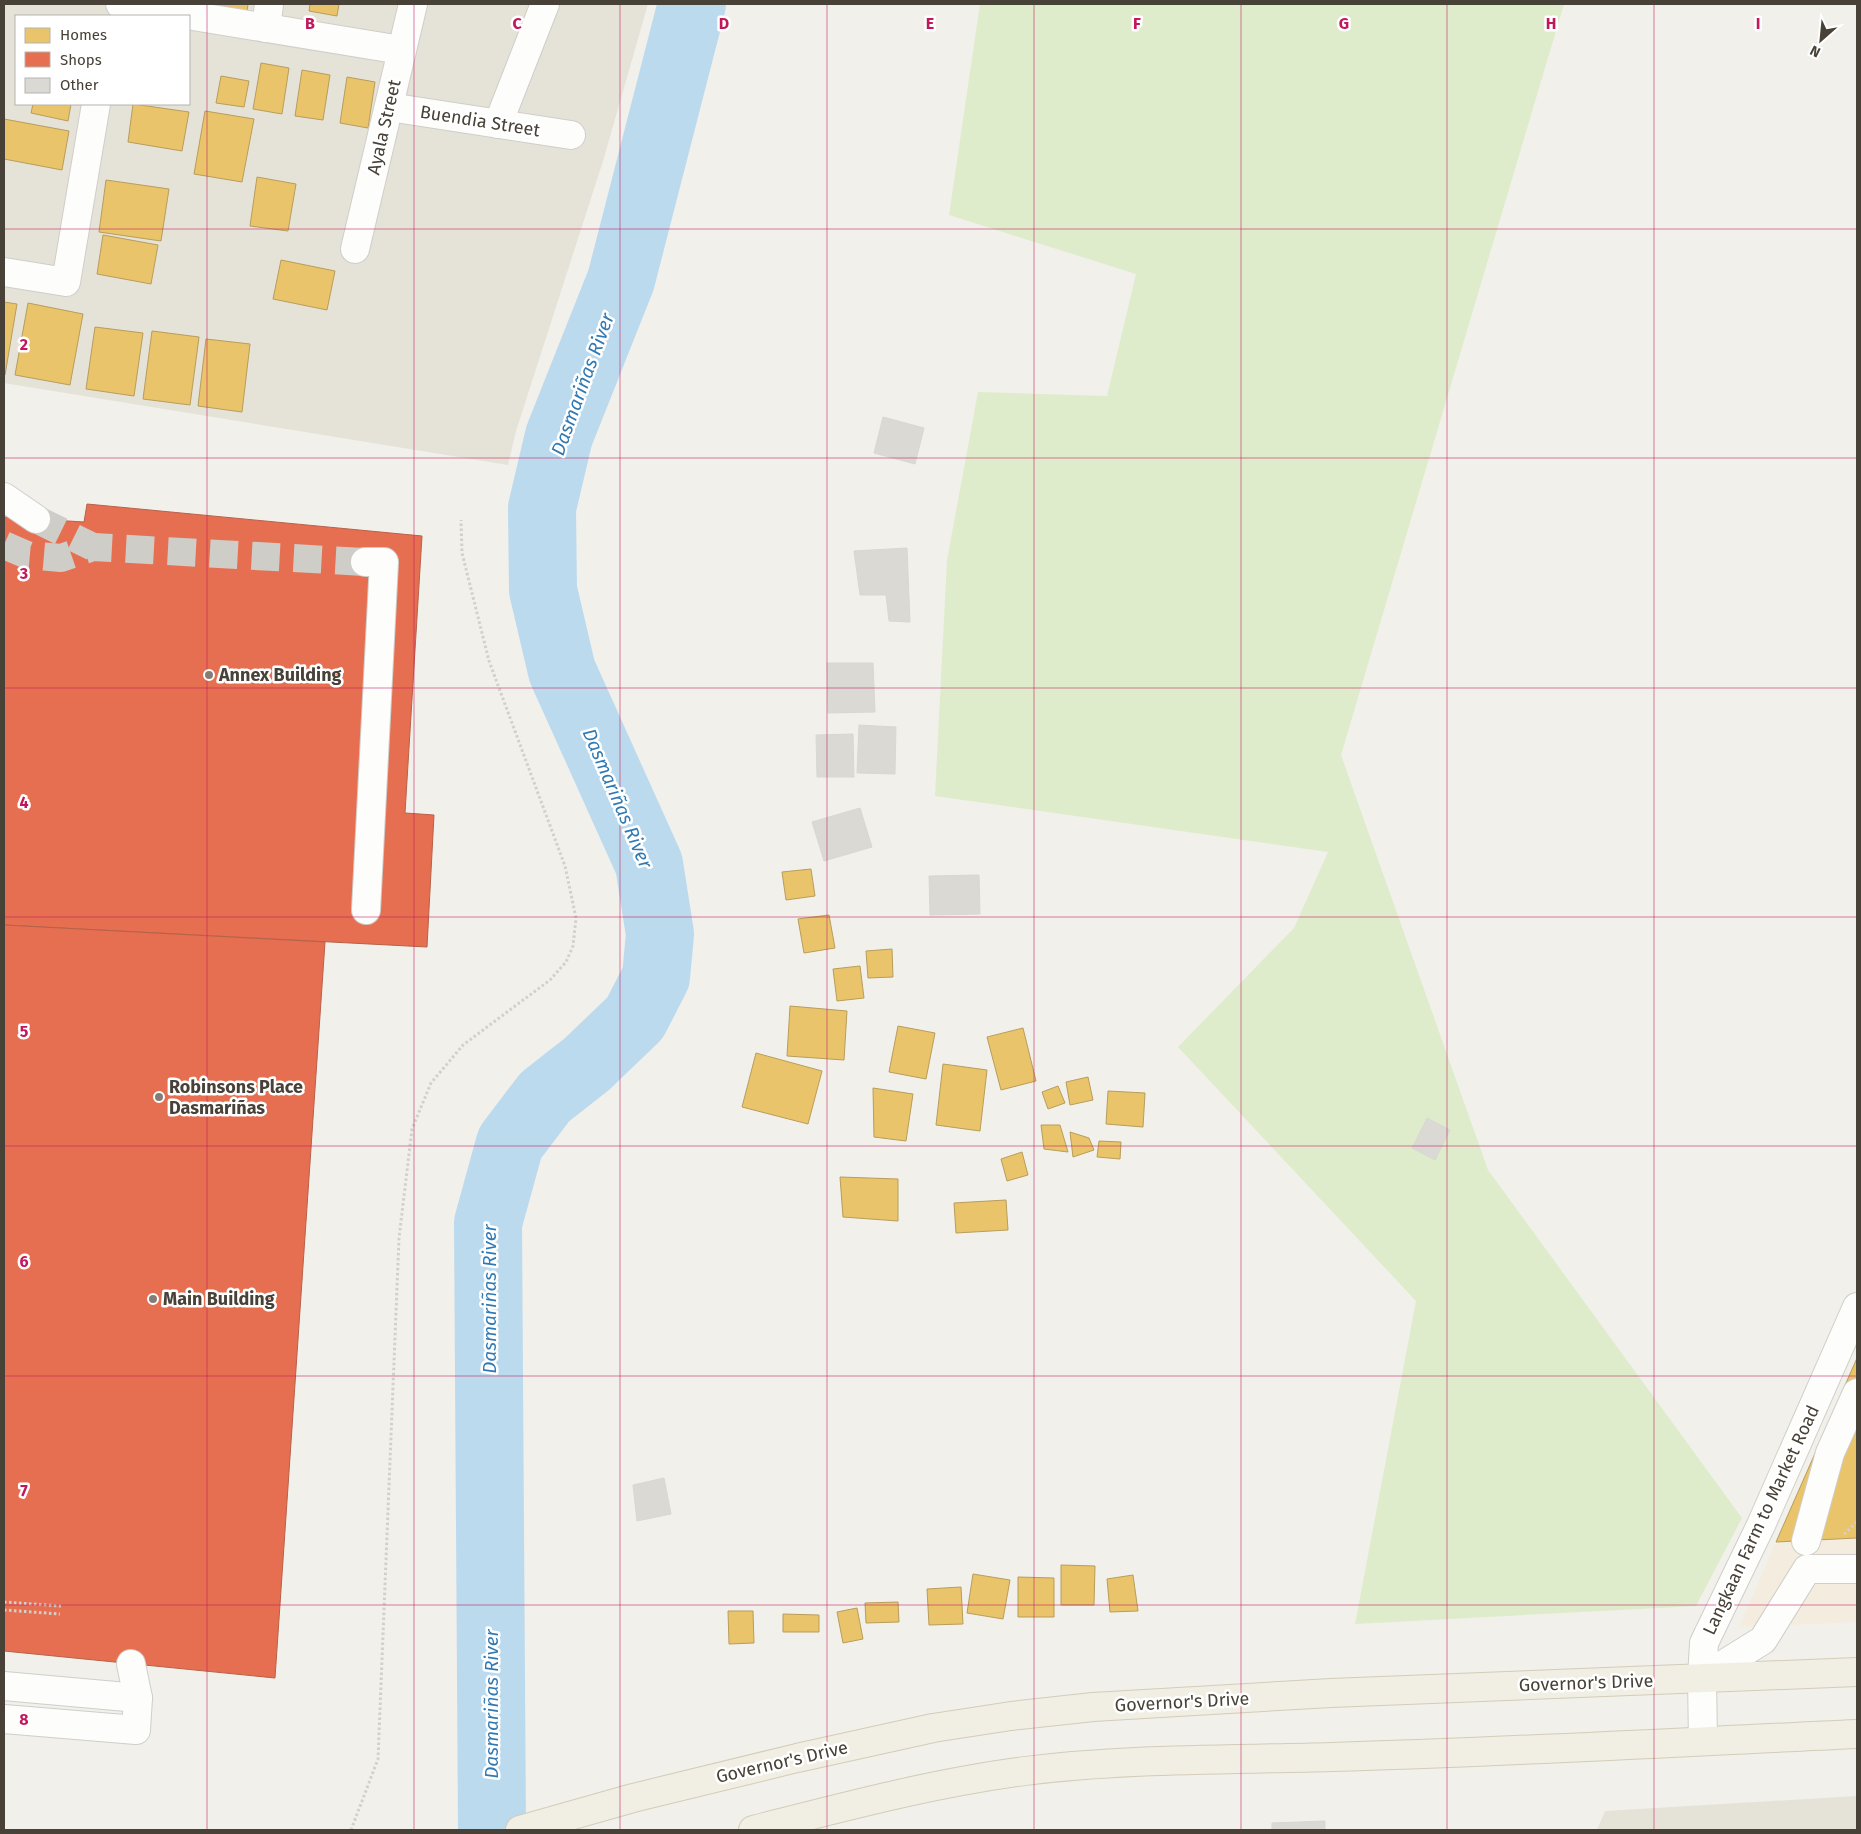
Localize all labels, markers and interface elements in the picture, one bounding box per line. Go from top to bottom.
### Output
text: B [305,14,315,33]
text: C [512,14,522,33]
text: D [719,14,729,33]
text: E [926,14,934,33]
text: F [1133,14,1141,33]
text: G [1339,14,1349,33]
text: H [1546,14,1556,33]
text: I [1756,14,1760,33]
legend [15,15,190,105]
north arrow [1796,15,1846,65]
text: Homes [60,26,107,44]
text: N [1807,41,1823,61]
text: Shops [60,51,102,69]
text: Other [60,76,99,94]
street label: Ayala Street [362,77,406,177]
street label: Buendia Street [419,101,542,141]
water label: Dasmariñas River [546,309,619,458]
text: 2 [20,335,28,354]
text: 3 [19,564,28,583]
place label: Annex Building [218,664,342,686]
marker: Annex Building [203,669,215,681]
water label: Dasmariñas River [578,725,658,872]
text: 4 [19,793,29,812]
text: 5 [20,1022,29,1041]
place label: Robinsons Place Dasmariñas [169,1076,303,1119]
marker: Robinsons Place Dasmariñas [153,1091,165,1103]
water label: Dasmariñas River [478,1223,501,1374]
text: 6 [19,1252,29,1271]
place label: Main Building [163,1288,275,1310]
marker: Main Building [147,1293,159,1305]
street label: Langkaan Farm to Market Road [1698,1402,1824,1638]
text: 7 [20,1481,28,1500]
water label: Dasmariñas River [480,1628,503,1779]
street label: Governor's Drive [1518,1670,1654,1696]
street label: Governor's Drive [1114,1687,1250,1717]
text: 8 [19,1710,29,1729]
street label: Governor's Drive [714,1736,850,1788]

